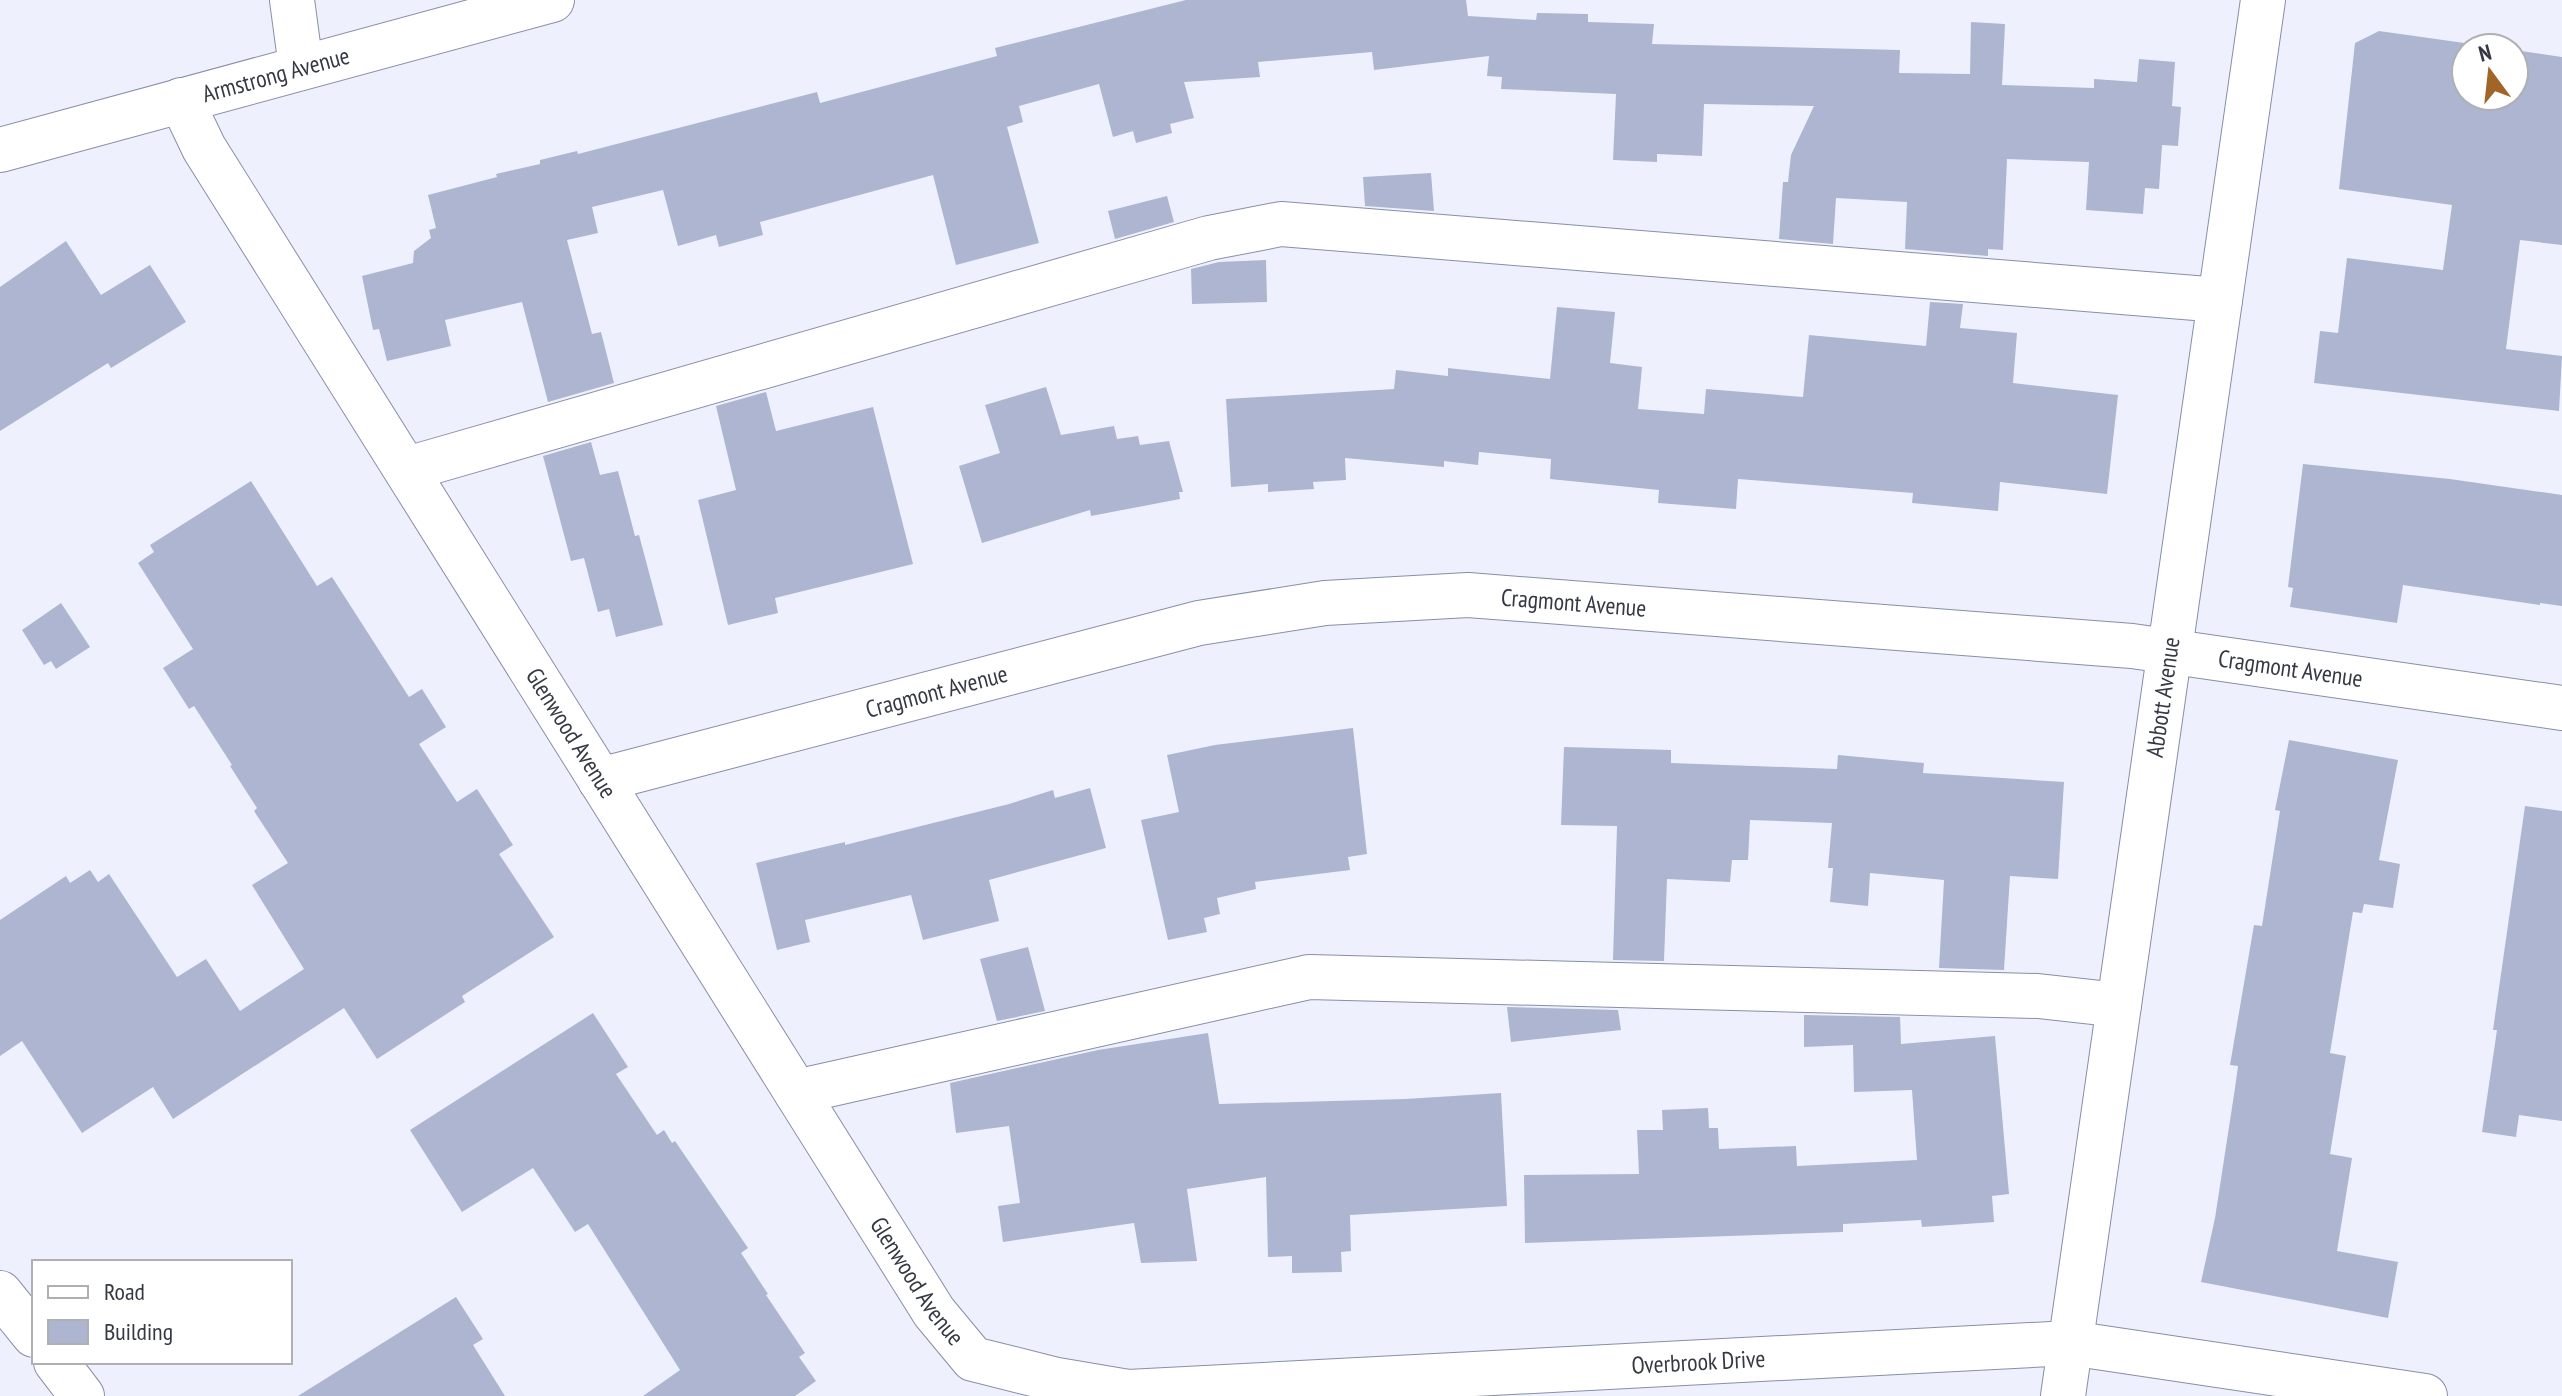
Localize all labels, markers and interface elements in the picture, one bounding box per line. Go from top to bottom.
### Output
north arrow [2450,32,2530,112]
text: N [2475,38,2494,68]
street label: Armstrong Avenue [199,40,353,109]
street label: Cragmont Avenue [1500,582,1647,624]
street label: Abbott Avenue [2139,635,2187,759]
street label: Cragmont Avenue [2216,643,2365,694]
street label: Cragmont Avenue [862,658,1011,725]
street label: Glenwood Avenue [519,662,624,804]
street label: Glenwood Avenue [863,1211,971,1352]
legend [32,1260,292,1364]
text: Road [104,1276,145,1307]
text: Building [104,1316,173,1347]
street label: Overbrook Drive [1631,1343,1766,1381]

